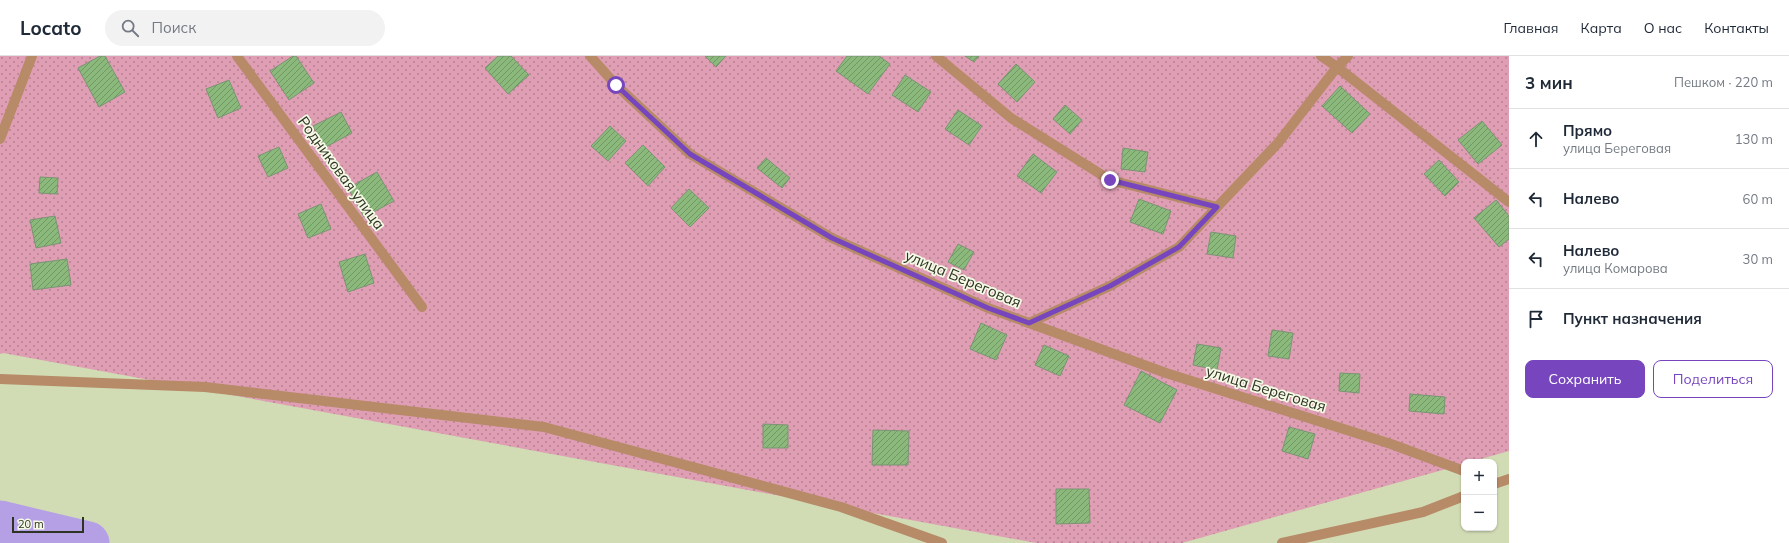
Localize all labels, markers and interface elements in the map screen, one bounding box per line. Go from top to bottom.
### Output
search box [105,10,385,46]
text: Locato [20,16,81,40]
icon: search [119,17,141,39]
text: Поиск [151,18,196,37]
text: Главная [1504,19,1559,37]
text: Карта [1581,19,1622,37]
text: О нас [1644,19,1682,37]
text: Контакты [1704,19,1769,37]
text: 3 мин [1525,72,1573,93]
text: Пешком · 220 m [1674,74,1773,90]
route start [607,76,625,94]
street label: Родниковая улица [294,112,389,233]
text: Прямо [1563,121,1612,140]
icon: ahead [1525,128,1547,150]
text: 130 m [1735,131,1773,147]
text: улица Береговая [1563,140,1671,156]
route end [1101,171,1119,189]
icon: left [1525,188,1547,210]
text: Налево [1563,189,1619,208]
text: 60 m [1743,191,1773,207]
text: Налево [1563,241,1619,260]
street label: улица Береговая [902,245,1024,312]
icon: left [1525,248,1547,270]
text: 30 m [1743,251,1773,267]
text: улица Комарова [1563,260,1668,276]
icon: arrive [1525,308,1547,330]
text: Пункт назначения [1563,309,1702,328]
button: Сохранить [1525,360,1645,398]
button: Поделиться [1653,360,1773,398]
street label: улица Береговая [1204,361,1329,416]
map controls [1461,459,1497,531]
button: + [1461,459,1497,495]
button: − [1461,495,1497,531]
scale bar [12,515,84,534]
text: 20 m [18,517,44,531]

